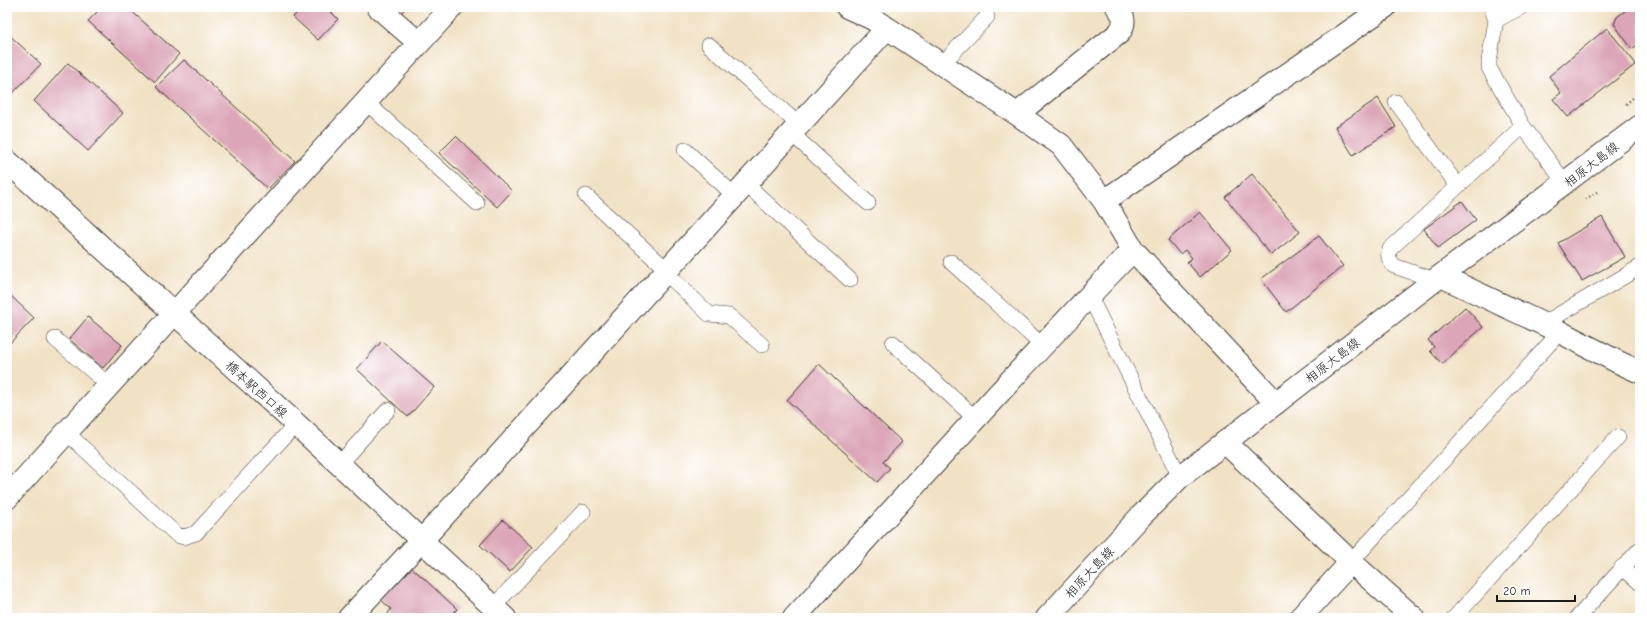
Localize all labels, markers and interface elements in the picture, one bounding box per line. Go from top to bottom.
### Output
street label: 相原大島線 [1561,138,1622,190]
street label: 相原大島線 [1302,334,1363,386]
street label: 橋本駅西口線 [223,358,291,422]
street label: 相原大島線 [1062,543,1118,601]
scale bar [1497,577,1575,603]
text: 20 m [1503,584,1531,598]

